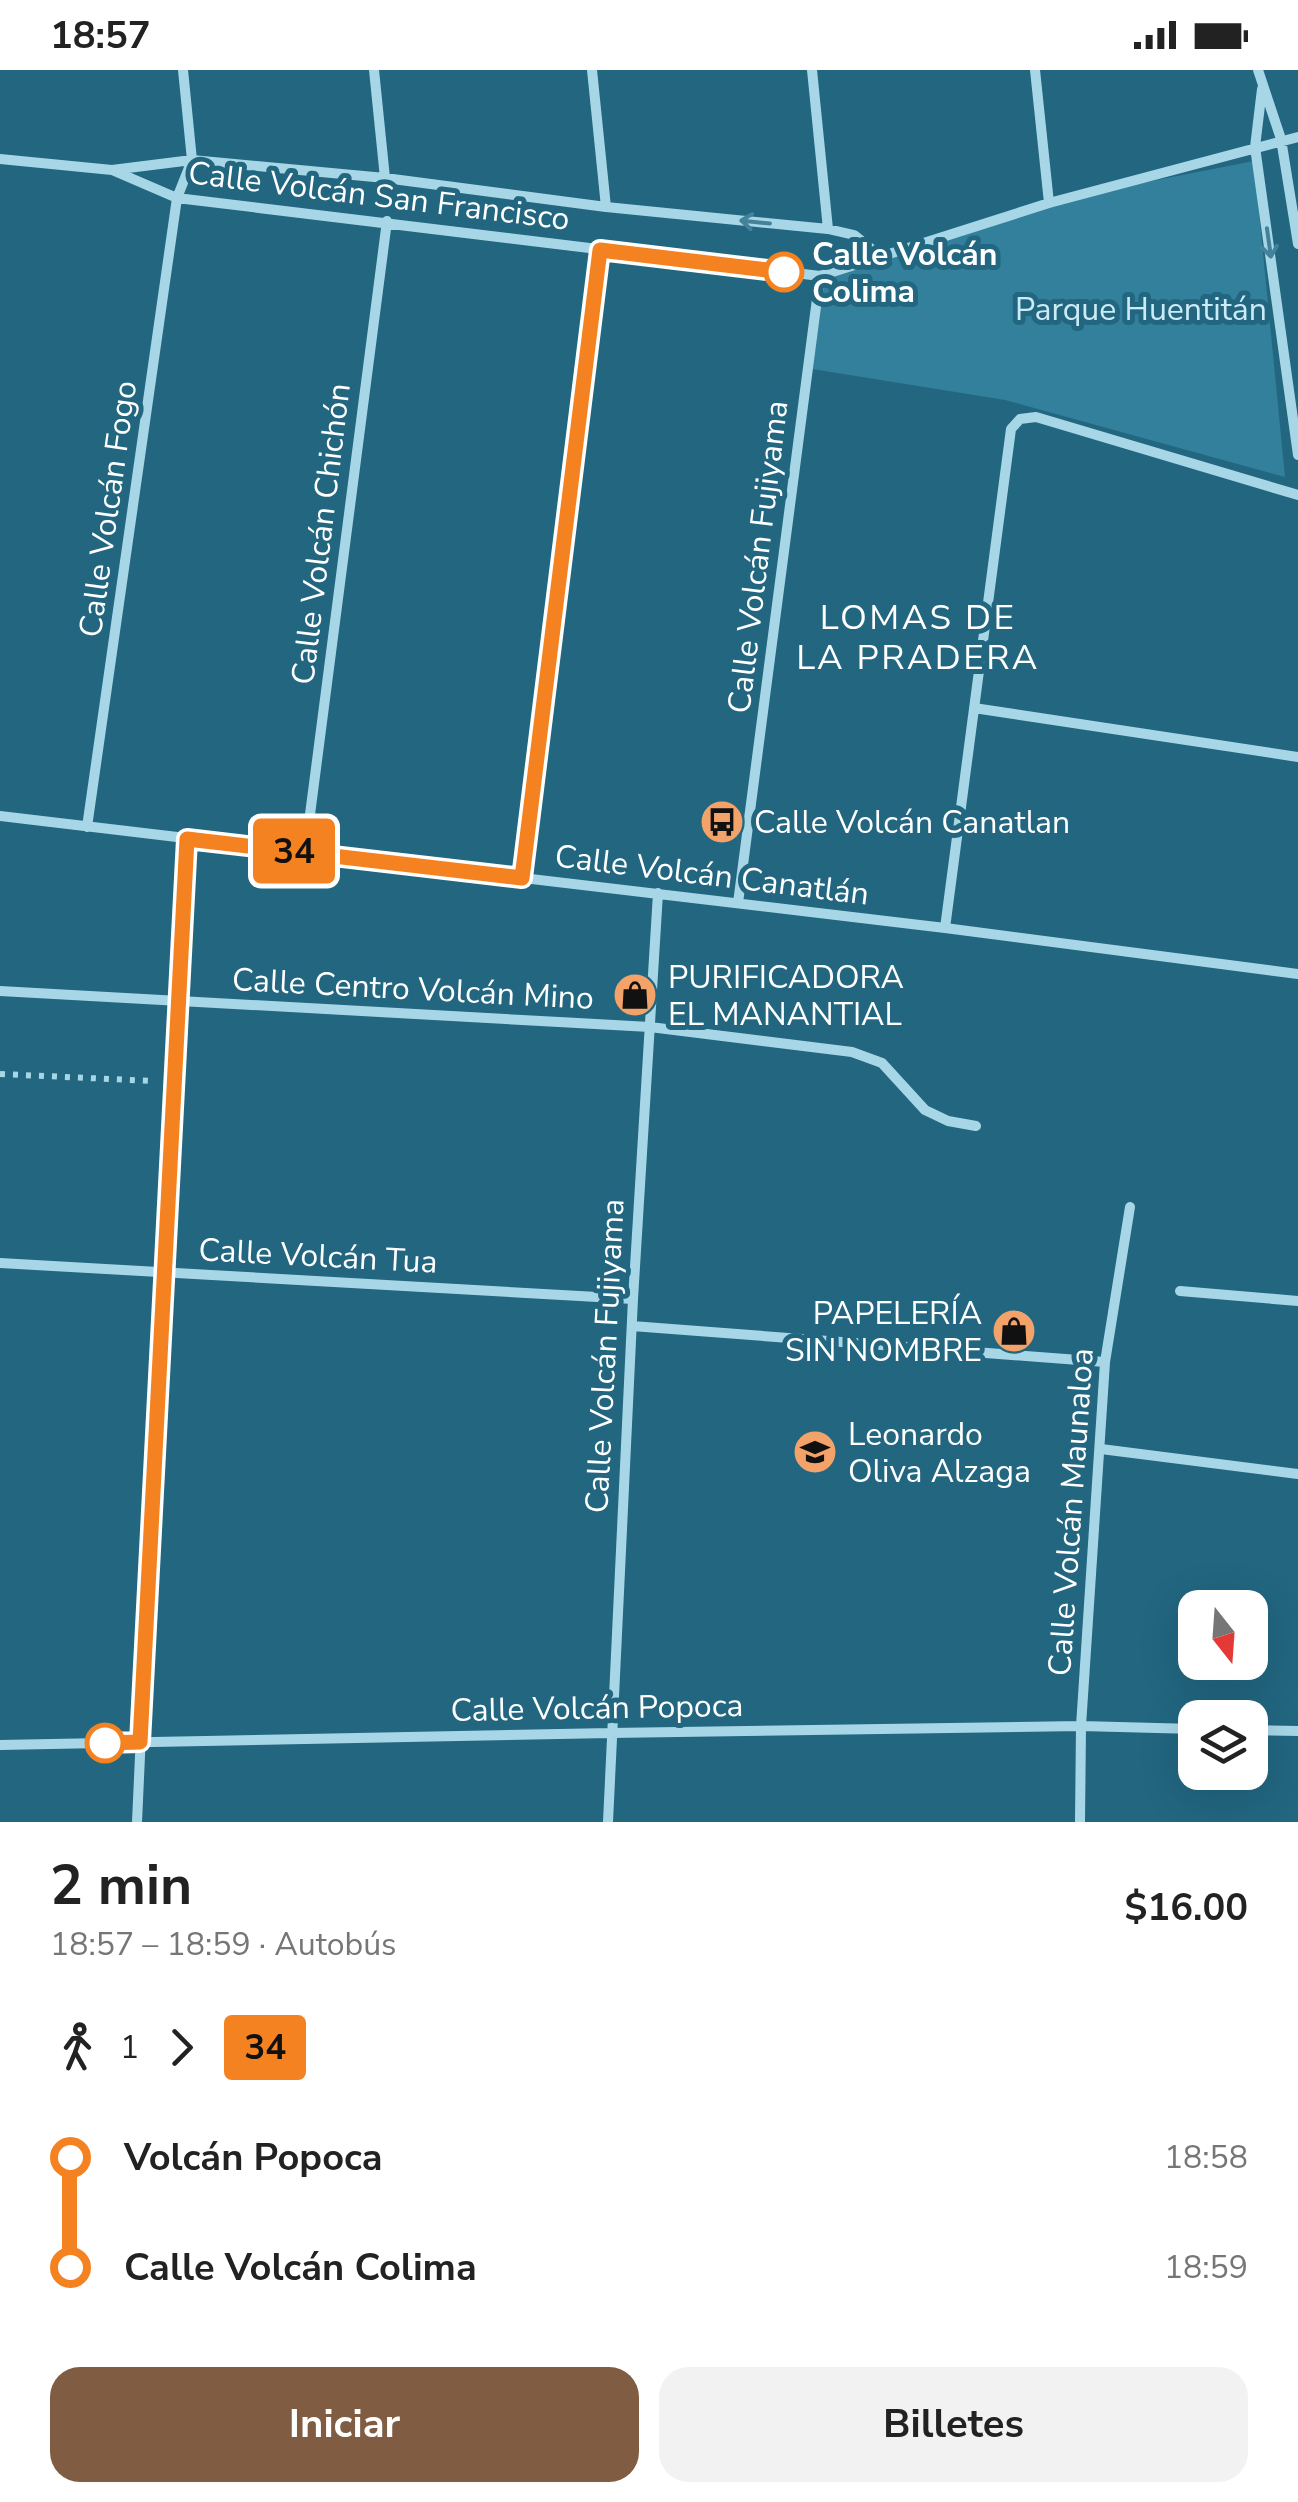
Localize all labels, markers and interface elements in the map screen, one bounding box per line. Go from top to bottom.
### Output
text: 18:57 [50,10,151,61]
street label: Calle Volcán San Francisco [186,151,572,241]
one-way arrow [740,212,772,231]
one-way arrow [1260,227,1278,259]
place label: Calle Volcán Colima [812,233,997,313]
marker: Calle Volcán Colima [765,253,803,291]
park label: Parque Huentitán [1015,288,1267,331]
street label: Calle Volcán Fogo [69,378,147,640]
street label: Calle Volcán Chichón [281,381,361,687]
street label: Calle Volcán Fujiyama [717,398,799,716]
district label: LOMAS DE LA PRADERA [796,594,1040,681]
bus stop icon: Calle Volcán Canatlan [699,799,745,845]
place label: Calle Volcán Canatlan [754,801,1070,844]
line badge: 34 [249,818,339,884]
text: 34 [273,828,315,875]
street label: Calle Volcán Canatlán [552,834,872,916]
place label: PURIFICADORA EL MANANTIAL [668,956,904,1036]
street label: Calle Centro Volcán Mino [231,958,595,1020]
shop icon: PURIFICADORA EL MANANTIAL [612,972,658,1018]
street label: Calle Volcán Fujiyama [575,1198,635,1514]
street label: Calle Volcán Tua [197,1228,439,1284]
place label: PAPELERÍA SIN NOMBRE [785,1292,982,1372]
shop icon: PAPELERÍA SIN NOMBRE [991,1308,1037,1354]
street label: Calle Volcán Maunaloa [1038,1347,1104,1677]
place label: Leonardo Oliva Alzaga [848,1413,1031,1493]
school or university icon: Leonardo Oliva Alzaga [792,1429,838,1475]
north arrow [1178,1590,1268,1680]
map controls [1178,1590,1268,1790]
street label: Calle Volcán Popoca [450,1684,744,1732]
button: layers [1178,1700,1268,1790]
unlabelled marker [86,1724,124,1762]
text: 2 min [50,1848,192,1923]
text: $16.00 [1125,1882,1248,1933]
text: 18:57 – 18:59 · Autobús [50,1923,397,1966]
icon: walk [50,2020,105,2075]
icon: forward [154,2020,209,2075]
text: 34 [244,2024,286,2071]
text: 1 [120,2026,139,2069]
text: Volcán Popoca [124,2132,383,2183]
text: 18:58 [1164,2136,1248,2179]
text: Calle Volcán Colima [124,2242,477,2293]
text: 18:59 [1164,2246,1248,2289]
button: Iniciar [50,2367,639,2482]
button: Billetes [659,2367,1248,2482]

